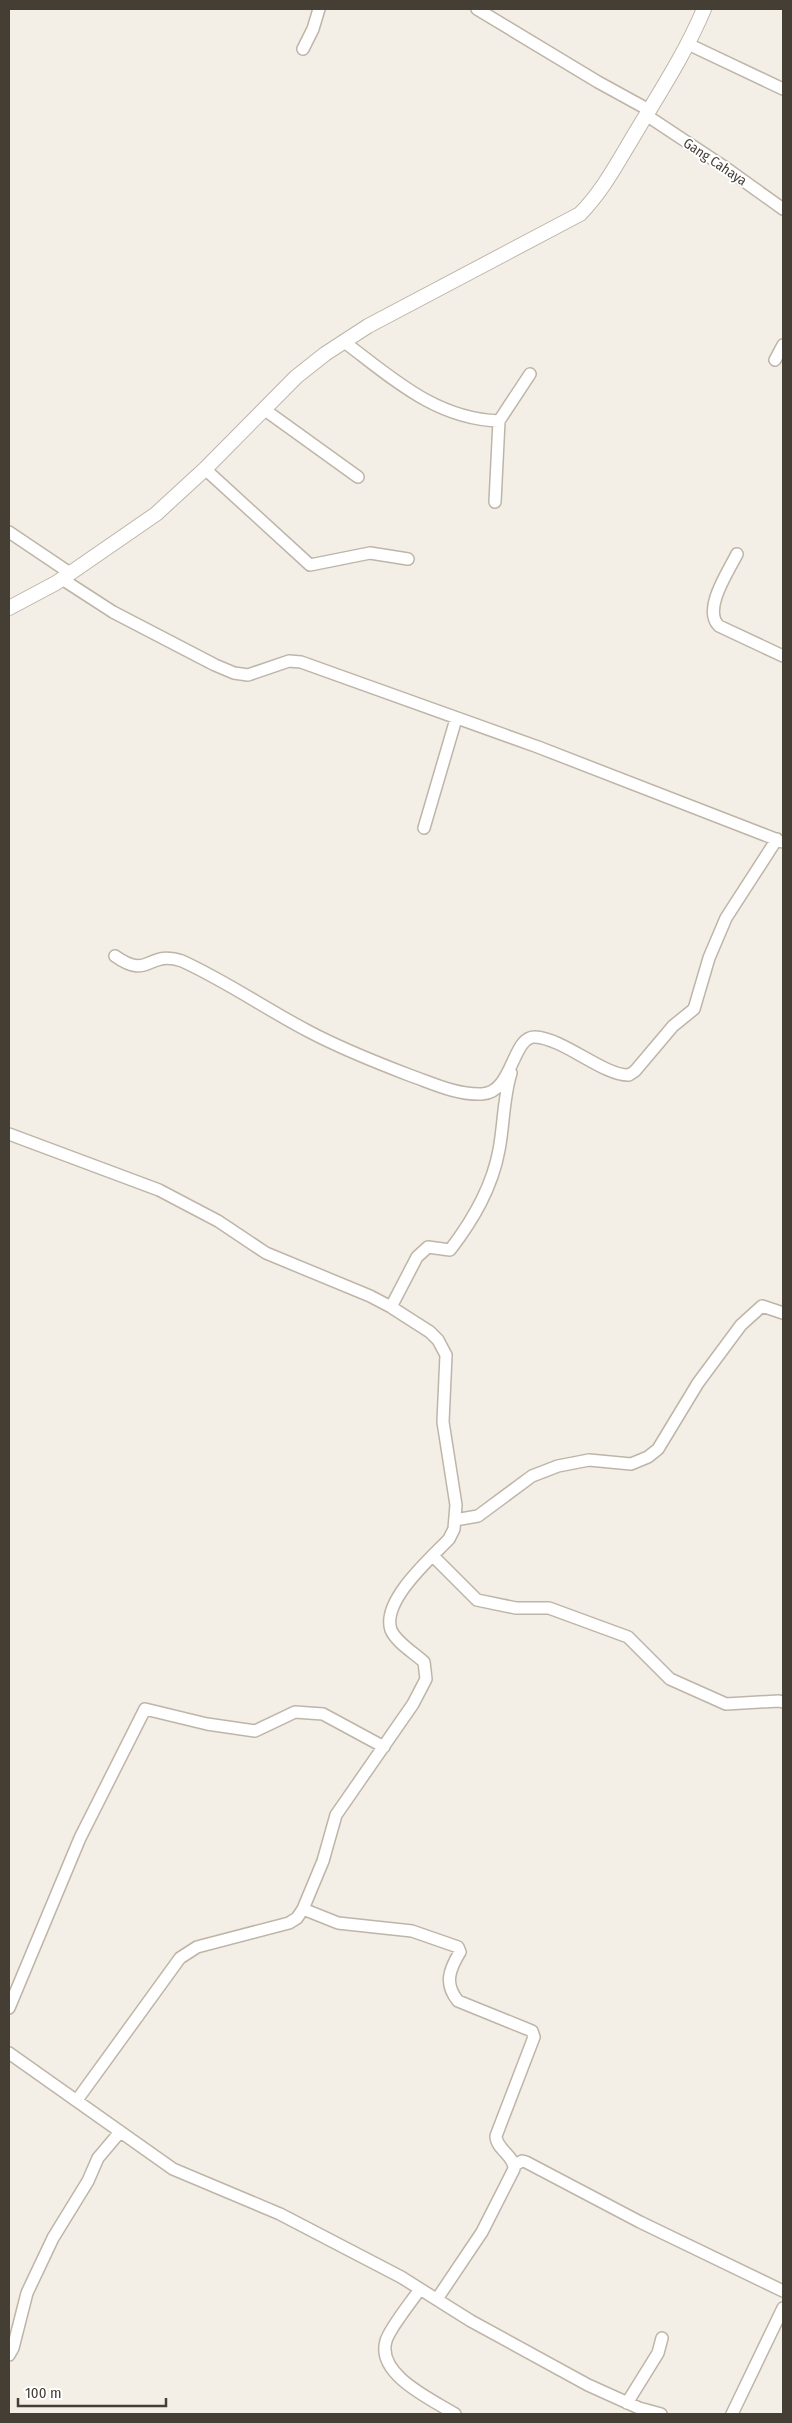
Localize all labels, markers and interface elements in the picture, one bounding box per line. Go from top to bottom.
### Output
street label: Gang Cahaya [680,135,750,190]
scale bar [18,2376,165,2408]
text: 100 m [25,2384,62,2402]

